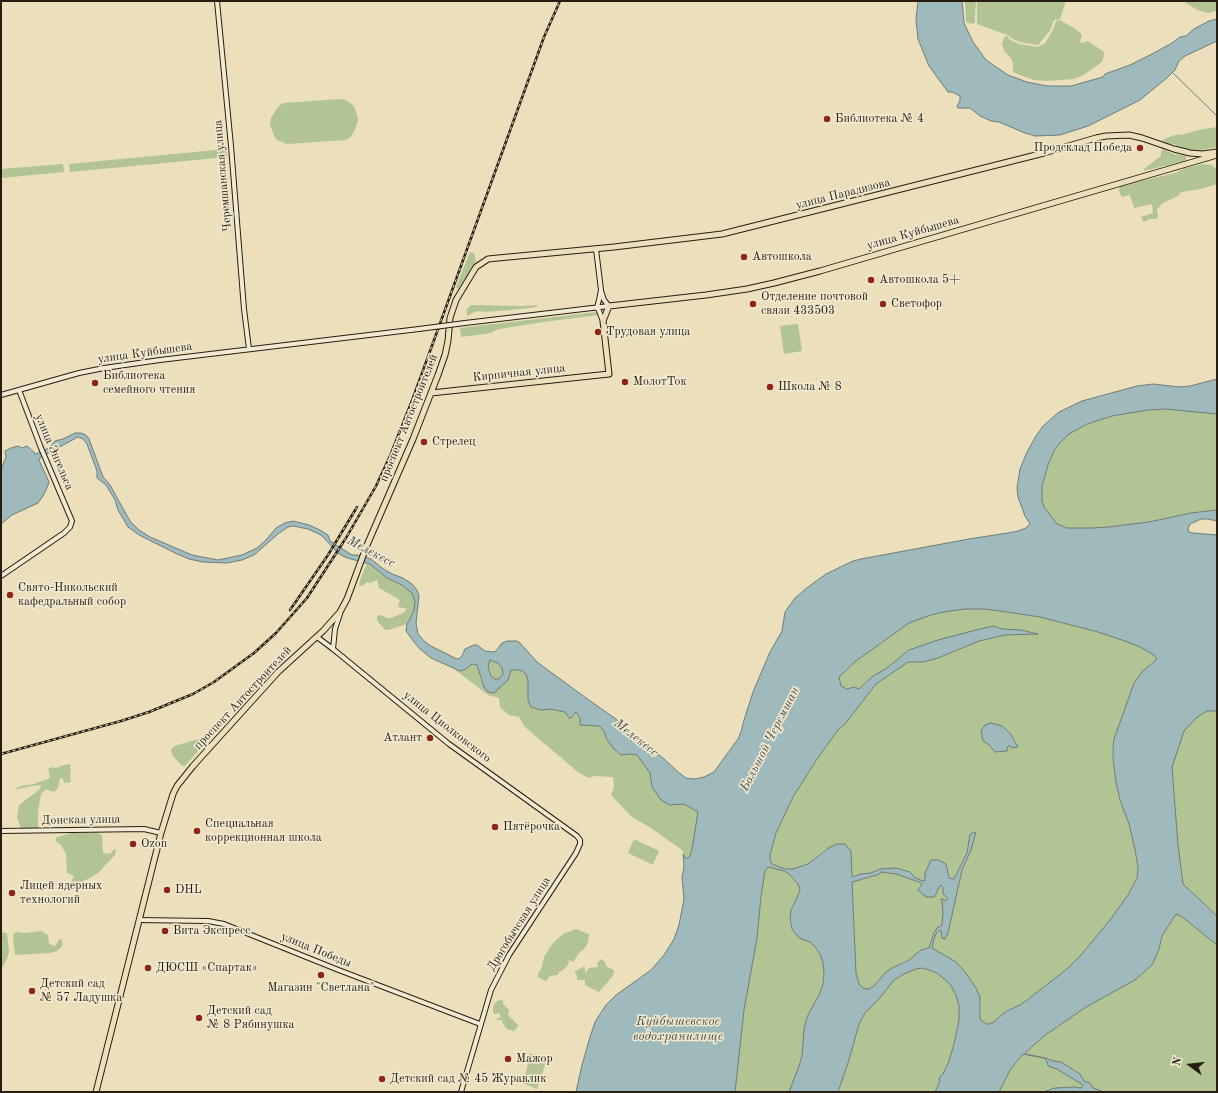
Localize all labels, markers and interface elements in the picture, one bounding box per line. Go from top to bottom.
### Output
place label: Библиотека № 4 [835,112,924,126]
marker: Библиотека № 4 [822,114,832,124]
street label: Черемшанская улица [211,120,235,232]
place label: Продсклад Победа [1034,141,1132,155]
marker: Продсклад Победа [1135,143,1145,153]
street label: улица Парадизова [794,175,892,213]
street label: улица Куйбышева [865,213,961,253]
place label: Автошкола [752,250,812,264]
marker: Автошкола [739,252,749,262]
place label: Автошкола 5+ [879,273,960,287]
marker: Автошкола 5+ [866,275,876,285]
place label: Отделение почтовой связи 433503 [761,290,868,318]
place label: Светофор [891,297,942,311]
marker: Отделение почтовой связи 433503 [748,299,758,309]
marker: Светофор [878,299,888,309]
place label: Трудовая улица [606,325,690,339]
marker: Трудовая улица [593,327,603,337]
street label: улица Куйбышева [97,339,193,367]
street label: проспект Автостроителей [377,352,441,484]
street label: Кирпичная улица [472,361,566,385]
place label: Библиотека семейного чтения [103,369,196,397]
place label: МолотТок [633,375,686,389]
marker: МолотТок [620,377,630,387]
marker: Библиотека семейного чтения [90,378,100,388]
place label: Школа № 8 [778,380,842,394]
marker: Школа № 8 [765,382,775,392]
street label: улица Энгельса [32,412,76,492]
place label: Стрелец [432,435,476,449]
marker: Стрелец [419,437,429,447]
water label: Мелекесс [344,533,398,571]
place label: Свято-Никольский кафедральный собор [18,581,126,609]
marker: Свято-Никольский кафедральный собор [5,590,15,600]
street label: проспект Автостроителей [191,643,295,753]
water label: Большой Черемшан [737,684,803,794]
street label: улица Циолковского [400,688,494,766]
water label: Мелекесс [611,716,661,760]
place label: Атлант [383,731,422,745]
marker: Атлант [425,733,435,743]
street label: Донская улица [41,812,121,828]
place label: Специальная коррекционная школа [205,817,322,845]
place label: Пятёрочка [503,820,560,834]
marker: Пятёрочка [490,822,500,832]
marker: Специальная коррекционная школа [192,826,202,836]
place label: Ozon [141,837,167,851]
marker: Ozon [128,839,138,849]
street label: Дрогобычская улица [484,874,554,974]
place label: Лицей ядерных технологий [20,879,102,907]
place label: DHL [175,883,202,897]
marker: DHL [162,885,172,895]
marker: Лицей ядерных технологий [7,888,17,898]
place label: Вита Экспресс [173,924,250,938]
marker: Вита Экспресс [160,926,170,936]
street label: улица Победы [279,929,353,971]
place label: ДЮСШ «Спартак» [156,961,257,975]
marker: ДЮСШ «Спартак» [143,963,153,973]
marker: Магазин "Светлана" [316,970,326,980]
place label: Детский сад № 57 Ладушка [40,977,122,1005]
place label: Магазин "Светлана" [267,981,375,995]
marker: Детский сад № 57 Ладушка [27,986,37,996]
place label: Детский сад № 8 Рябинушка [207,1004,294,1032]
marker: Детский сад № 8 Рябинушка [194,1013,204,1023]
water label: Куйбышевское водохранилище [633,1014,723,1045]
north arrow [1170,1045,1210,1085]
place label: Мажор [516,1052,553,1066]
marker: Мажор [503,1054,513,1064]
text: N [1172,1056,1184,1067]
place label: Детский сад № 45 Журавлик [390,1072,546,1086]
marker: Детский сад № 45 Журавлик [377,1074,387,1084]

